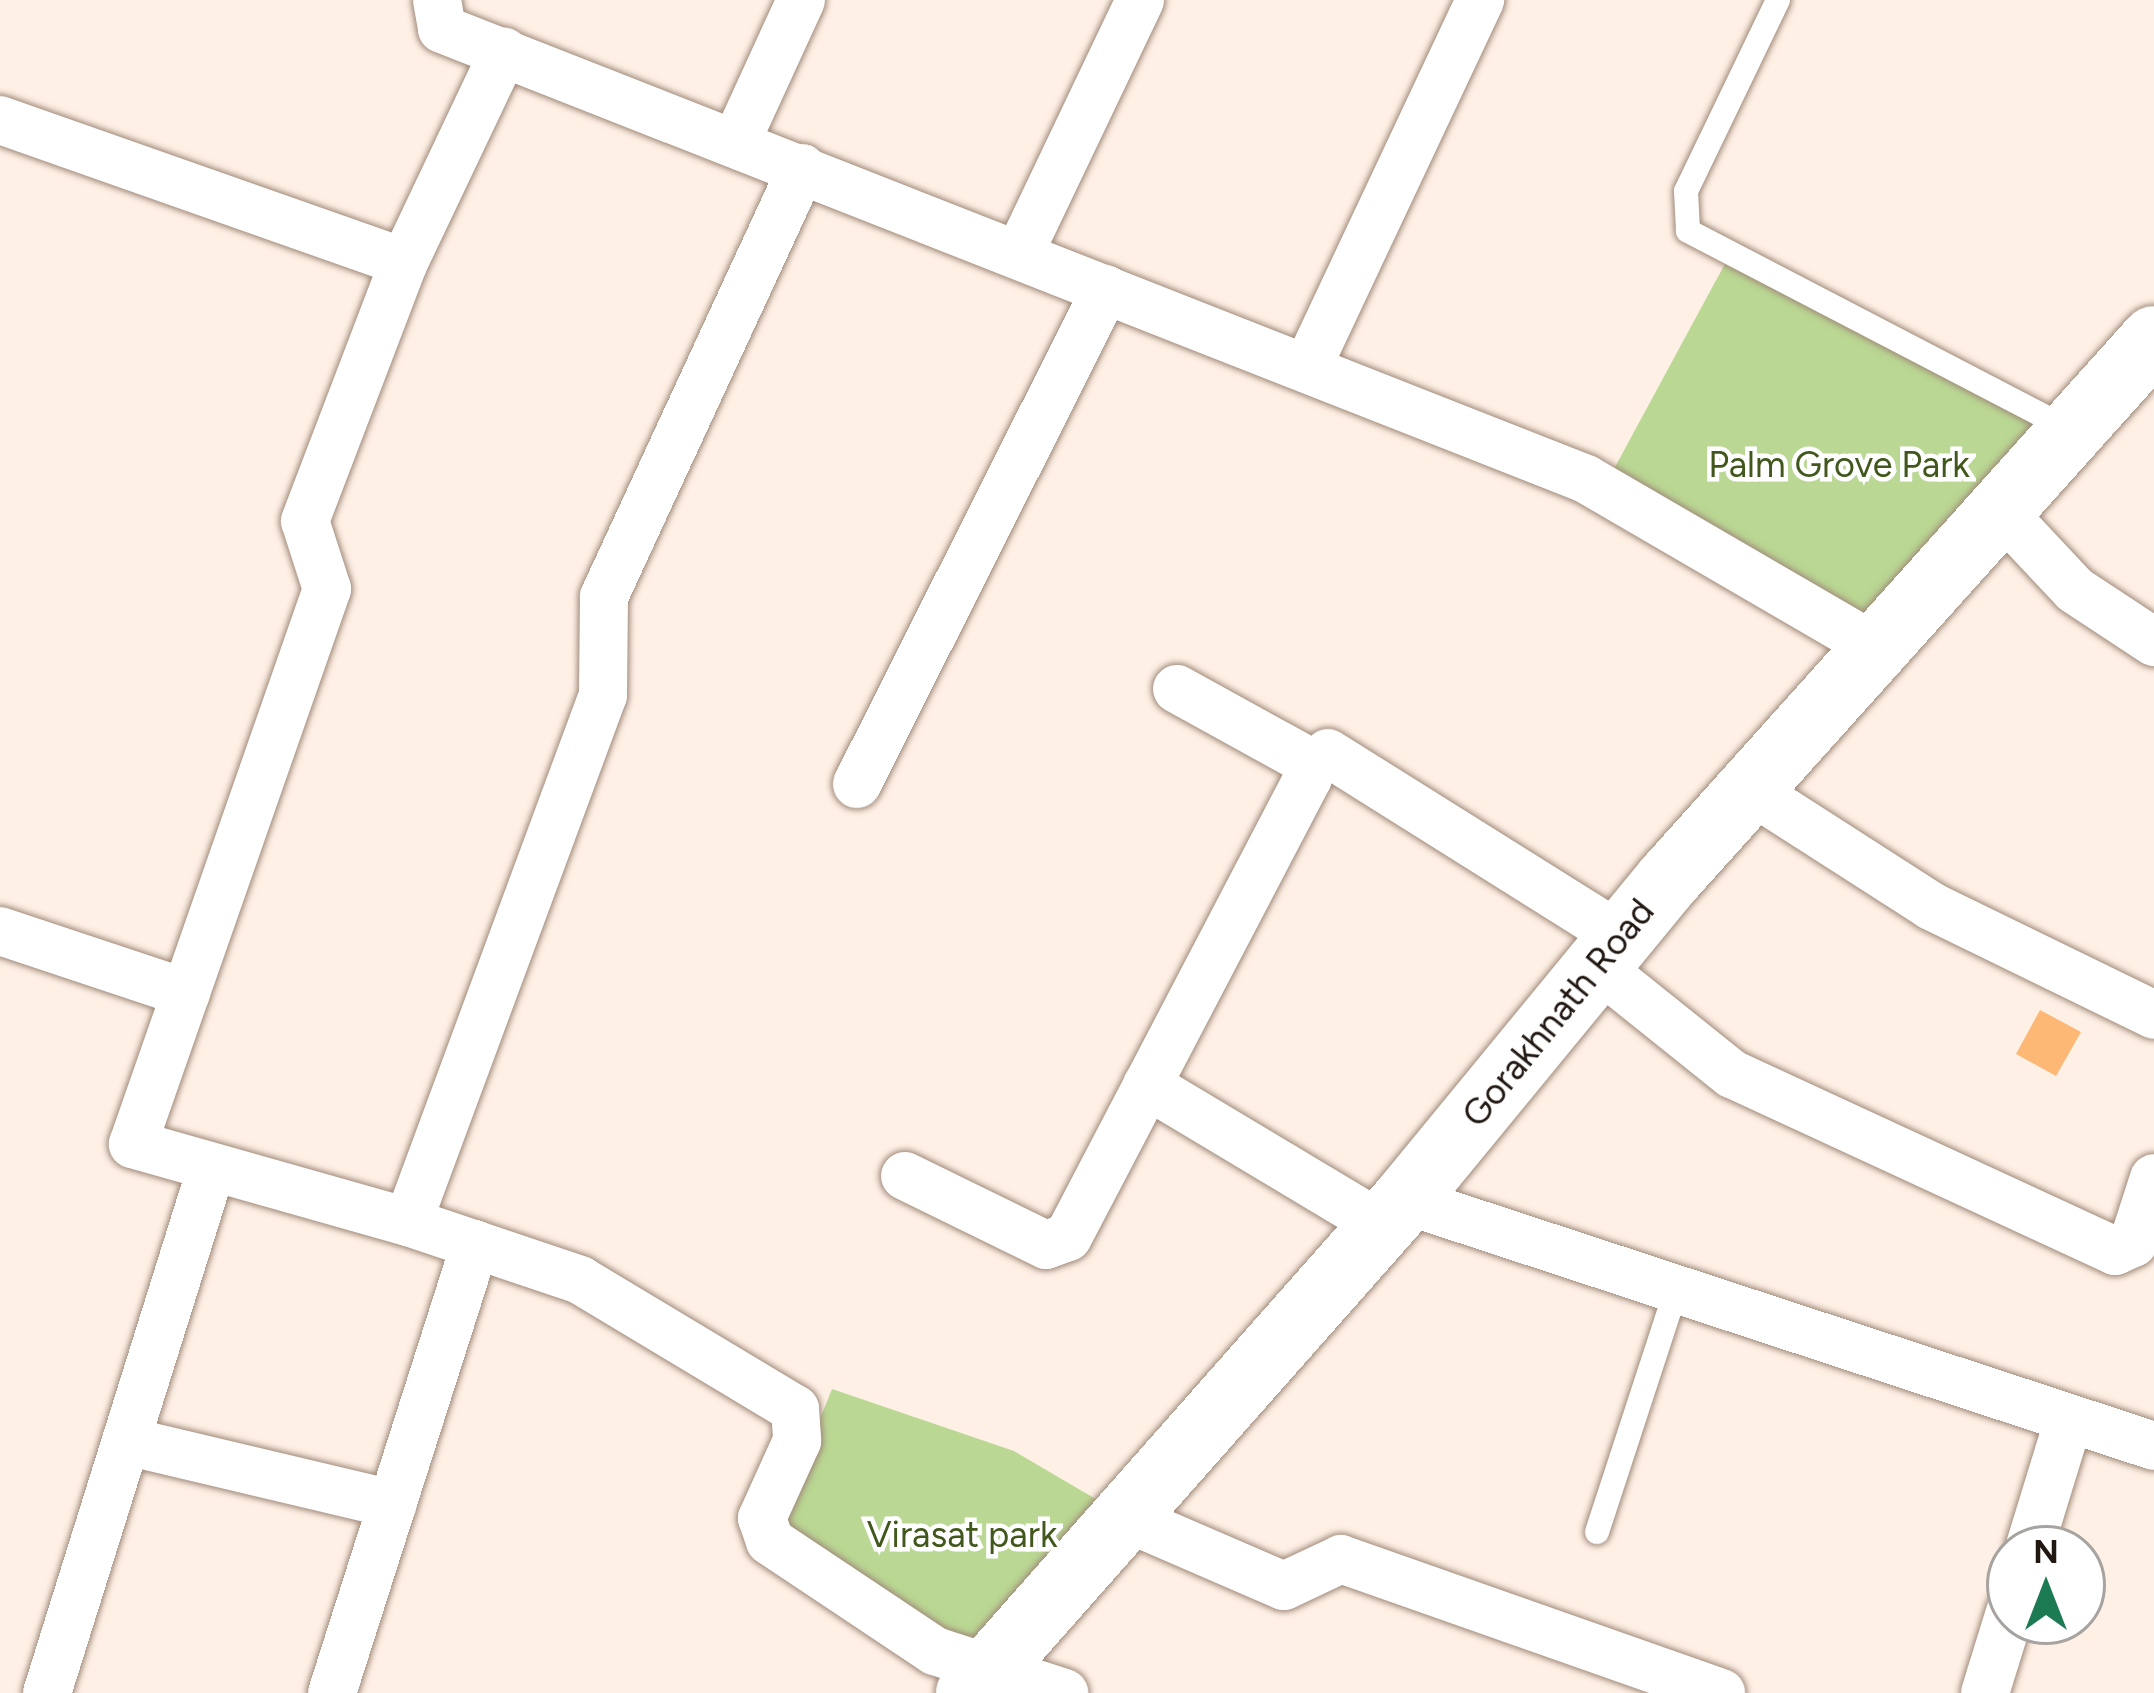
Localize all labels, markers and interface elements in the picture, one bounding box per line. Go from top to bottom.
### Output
park label: Palm Grove Park [1708,443,1970,487]
street label: Gorakhnath Road [1453,891,1663,1135]
park label: Virasat park [867,1513,1057,1557]
north arrow [1986,1525,2106,1645]
text: N [2033,1532,2059,1571]

